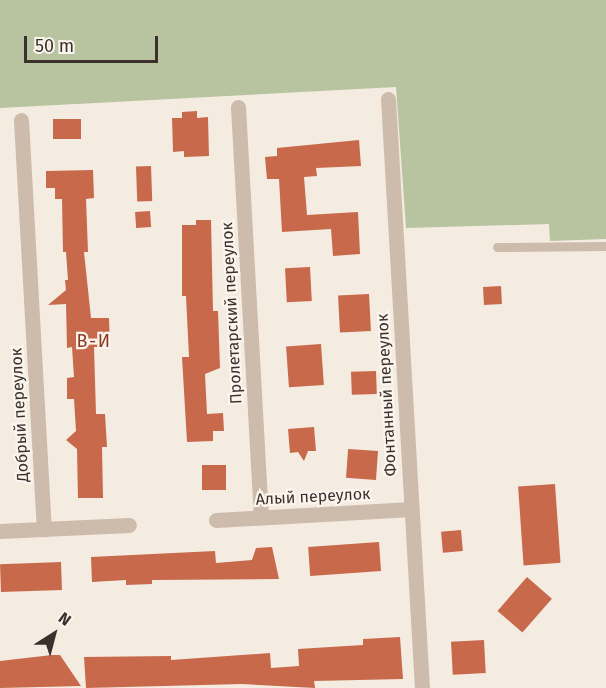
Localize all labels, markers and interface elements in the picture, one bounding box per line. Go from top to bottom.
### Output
scale bar [27,24,160,62]
text: 50 m [35,35,74,57]
street label: Пролетарский переулок [218,222,246,404]
street label: Фонтанный переулок [373,313,401,477]
district label: В-И [77,330,111,352]
street label: Добрый переулок [7,347,33,483]
street label: Алый переулок [255,484,371,510]
north arrow [24,604,84,664]
text: N [55,608,75,630]

